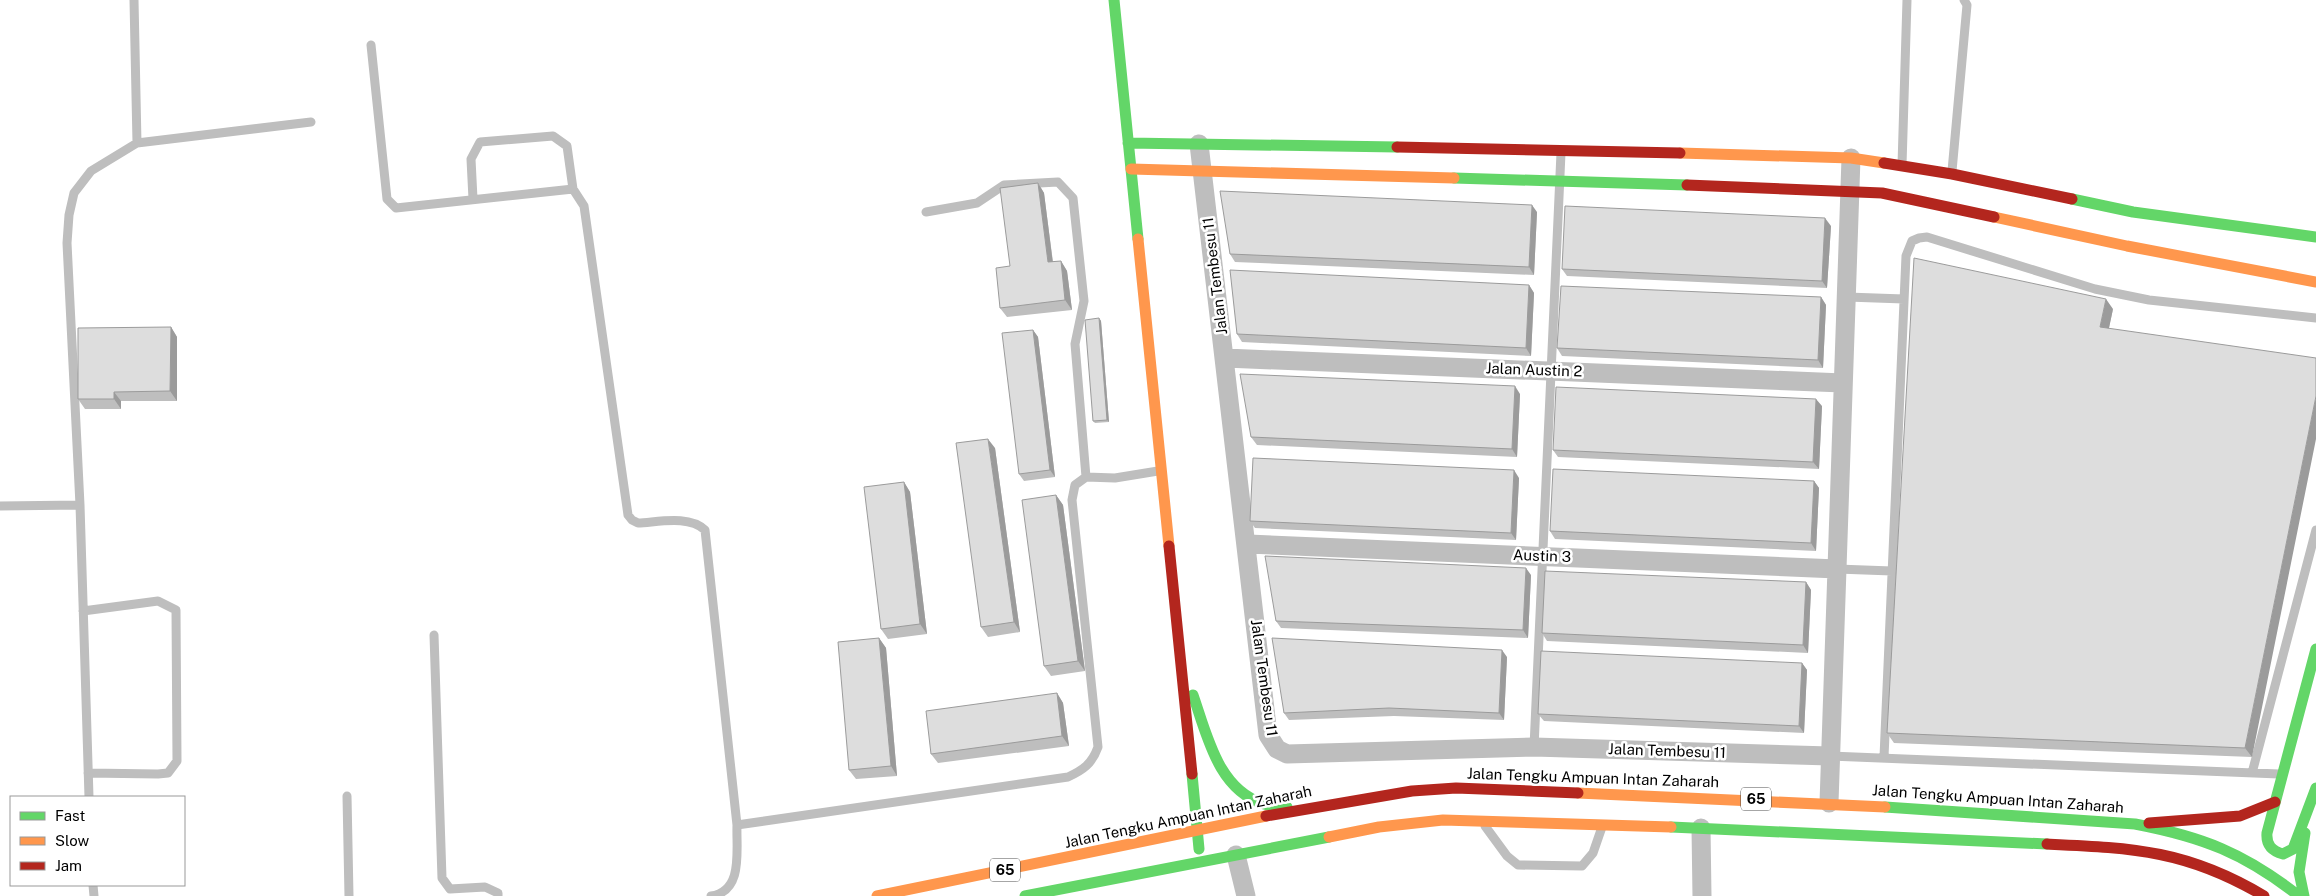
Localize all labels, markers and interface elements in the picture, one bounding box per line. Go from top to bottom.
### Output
street label: Jalan Tembesu 11 [1199,216,1230,336]
street label: Jalan Austin 2 [1485,359,1583,380]
street label: Austin 3 [1513,546,1571,565]
street label: Jalan Tembesu 11 [1248,618,1281,738]
street label: Jalan Tembesu 11 [1608,740,1726,761]
street label: Jalan Tengku Ampuan Intan Zaharah [1467,765,1719,790]
street label: Jalan Tengku Ampuan Intan Zaharah [1872,781,2124,816]
street label: Jalan Tengku Ampuan Intan Zaharah [1063,782,1313,851]
road number: 65 [1741,788,1771,811]
legend [10,796,185,886]
text: Fast [55,807,85,824]
text: Slow [55,832,90,849]
text: Jam [55,857,82,874]
road number: 65 [990,858,1020,882]

